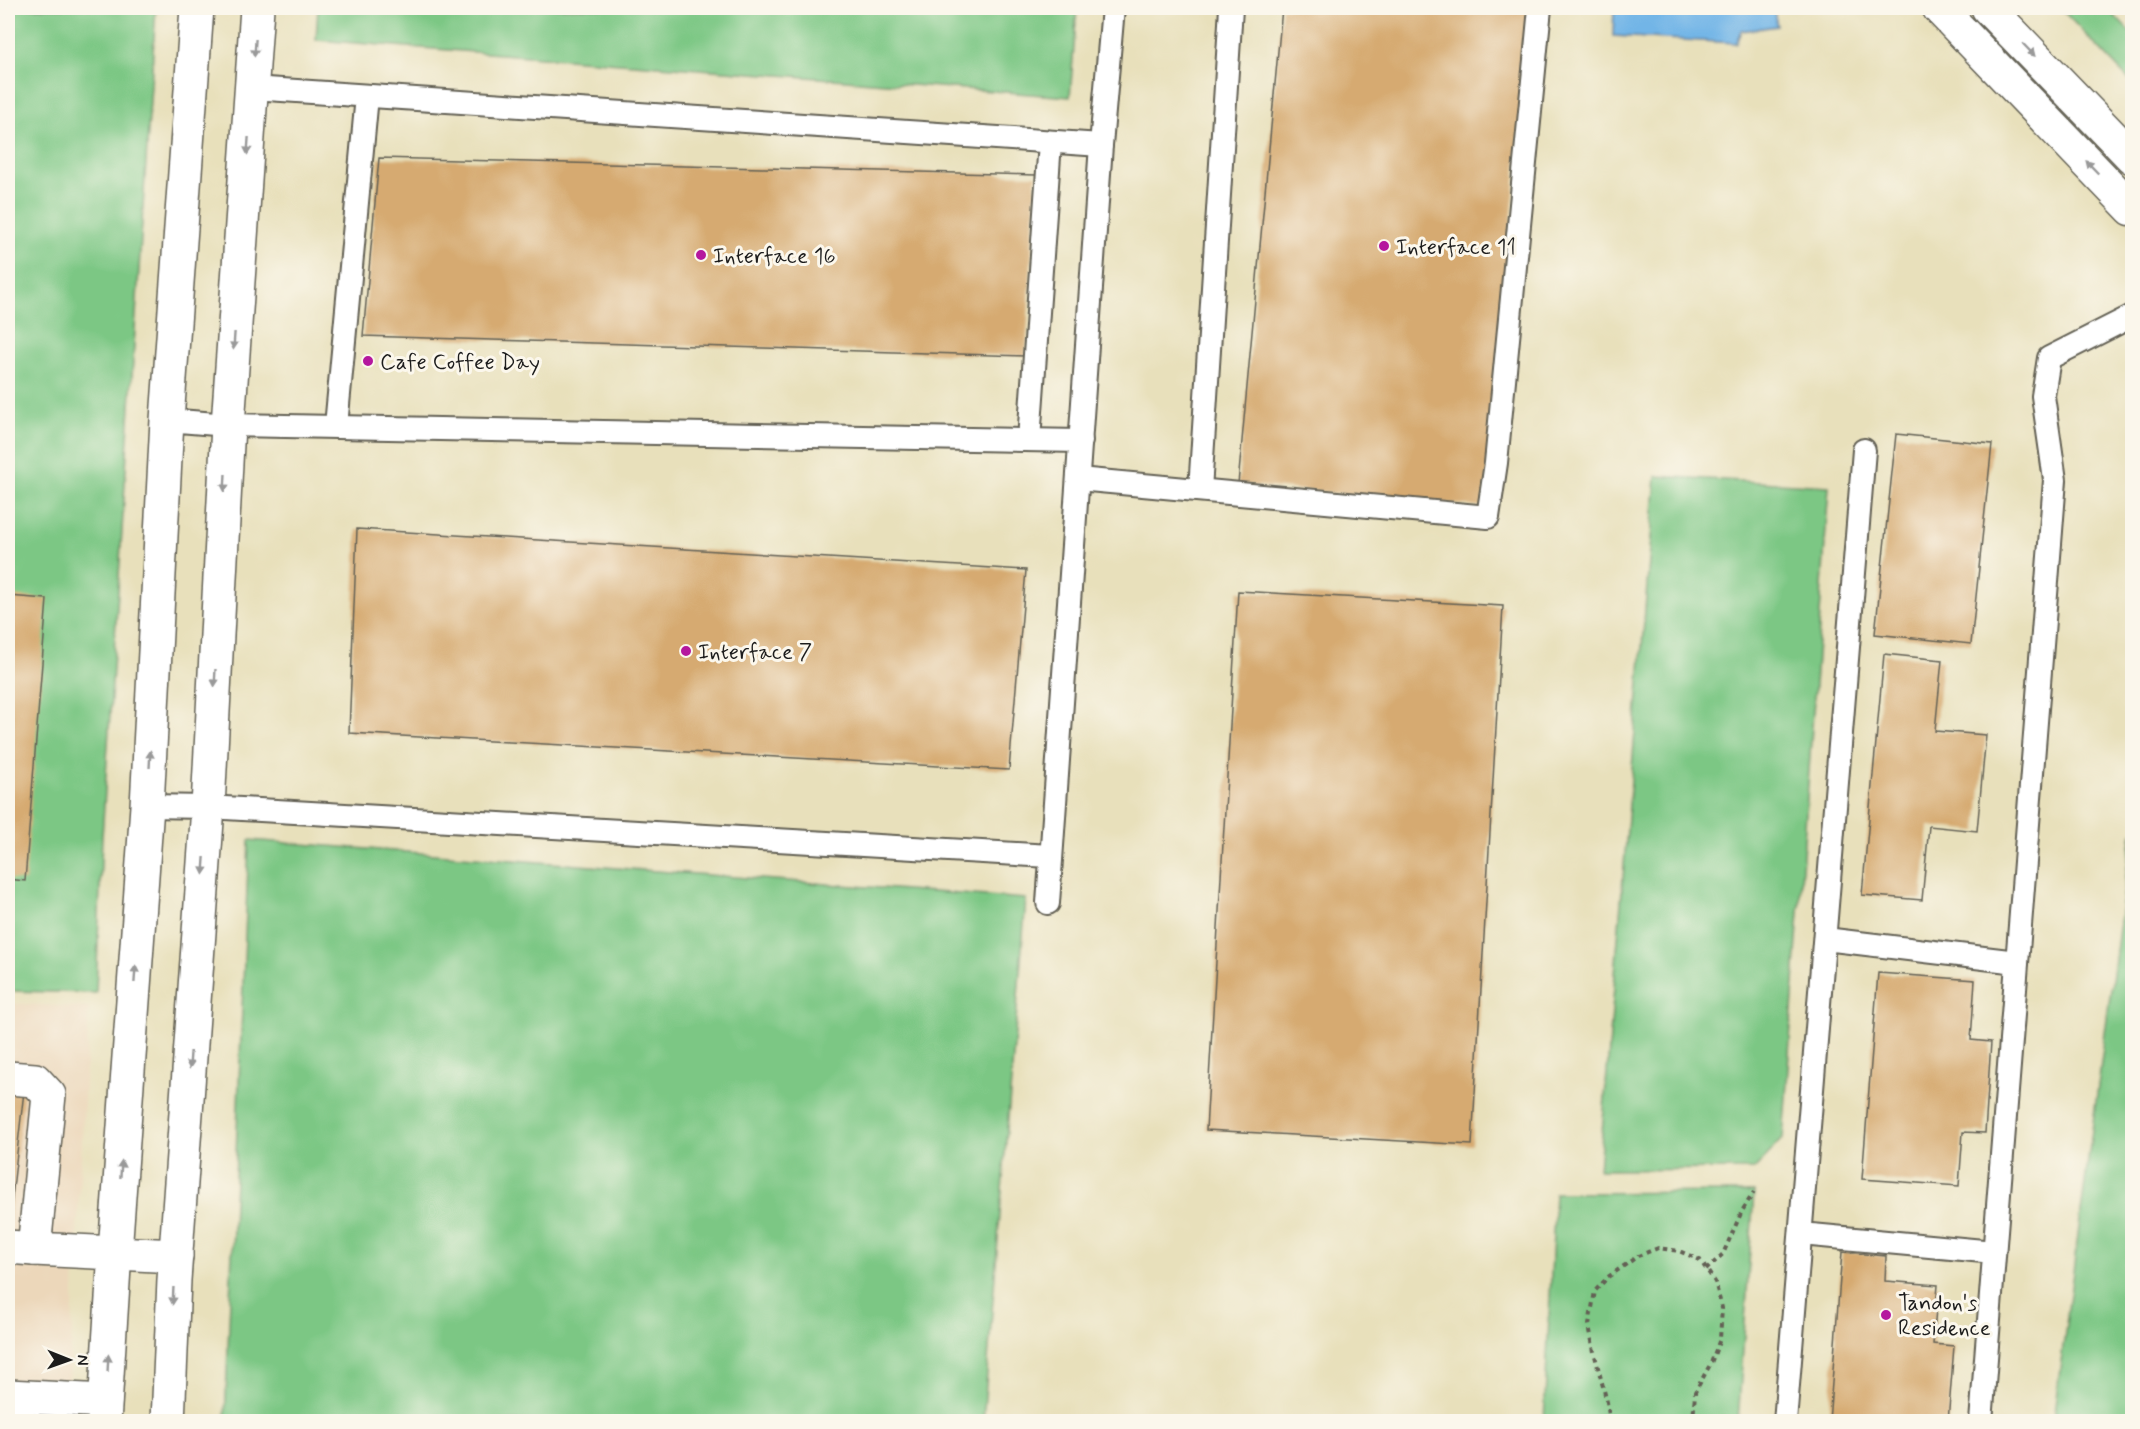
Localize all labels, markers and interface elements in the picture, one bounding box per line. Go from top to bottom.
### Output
one-way arrow [250,38,260,57]
one-way arrow [2021,42,2035,56]
one-way arrow [243,137,253,156]
one-way arrow [2085,160,2099,175]
place label: Interface 11 [1396,234,1516,262]
marker: Interface 11 [1377,239,1391,253]
place label: Interface 16 [713,243,836,271]
marker: Interface 16 [694,248,708,262]
one-way arrow [229,331,239,350]
place label: Cafe Coffee Day [380,349,540,377]
marker: Cafe Coffee Day [361,354,375,368]
one-way arrow [220,474,229,493]
place label: Interface 7 [698,639,812,667]
marker: Interface 7 [679,644,693,658]
one-way arrow [210,668,219,687]
one-way arrow [145,749,154,768]
one-way arrow [199,856,209,875]
one-way arrow [130,965,140,984]
one-way arrow [185,1051,195,1070]
one-way arrow [116,1159,125,1178]
one-way arrow [169,1287,178,1306]
place label: Tandon's Residence [1898,1290,1991,1343]
marker: Tandon's Residence [1879,1308,1893,1322]
north arrow [39,1330,99,1390]
one-way arrow [103,1354,112,1373]
text: N [72,1355,93,1366]

